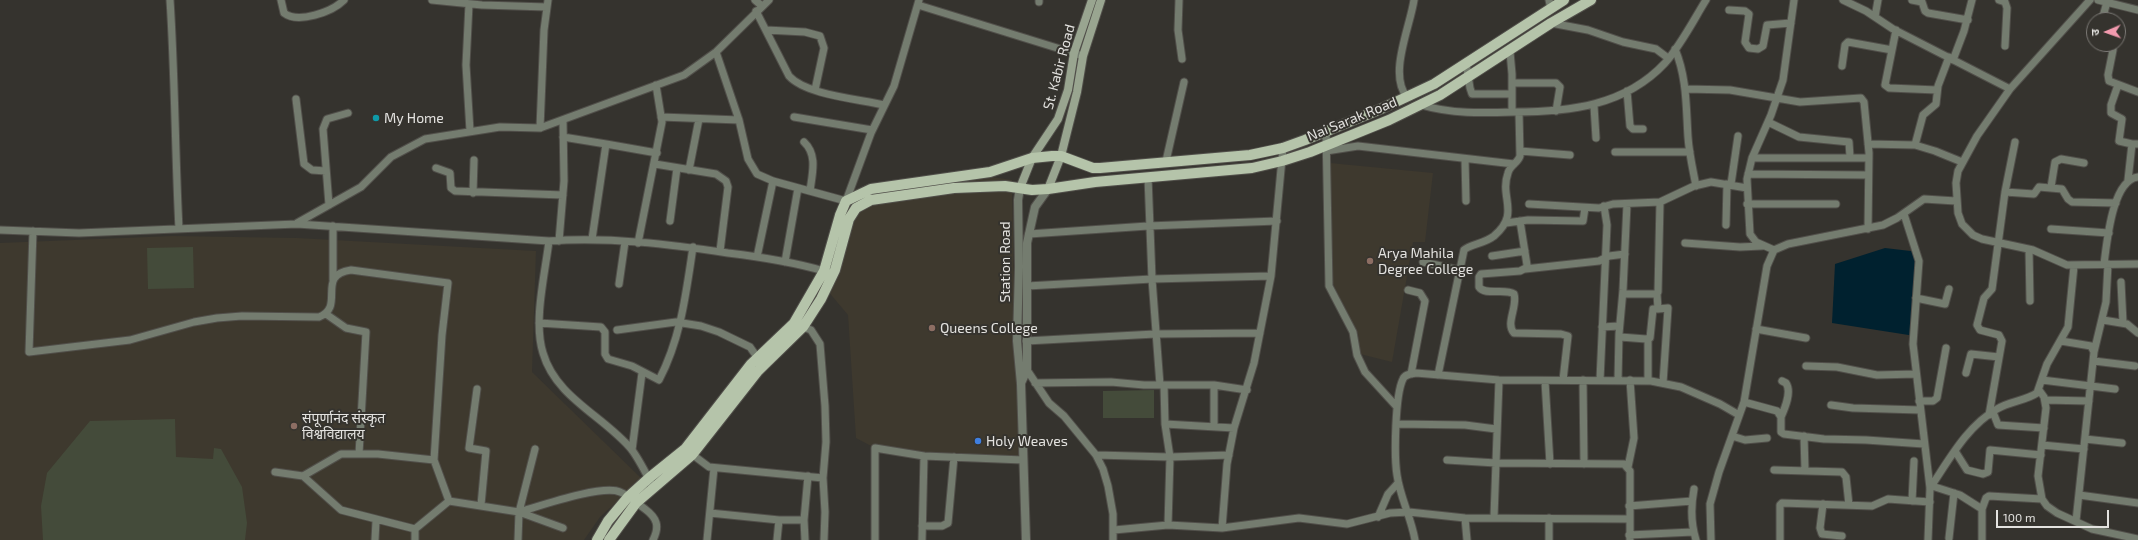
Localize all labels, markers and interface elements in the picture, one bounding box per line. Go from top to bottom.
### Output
north arrow [2086,12,2126,52]
street label: St. Kabir Road [1040,22,1078,112]
text: उ [2088,29,2101,36]
street label: Nai Sarak Road [1305,93,1399,145]
place label: My Home [384,110,444,126]
marker: My Home [371,113,381,123]
street label: Station Road [997,221,1013,303]
place label: Arya Mahila Degree College [1378,245,1473,278]
marker: Arya Mahila Degree College [1365,256,1375,266]
place label: Queens College [940,320,1038,336]
marker: Queens College [927,323,937,333]
place label: संपूर्णानंद संस्कृत विश्वविद्यालय [302,410,385,442]
marker: संपूर्णानंद संस्कृत विश्वविद्यालय [289,421,299,431]
place label: Holy Weaves [986,433,1068,449]
marker: Holy Weaves [973,436,983,446]
scale bar [1998,502,2111,528]
text: 100 m [2003,510,2035,524]

